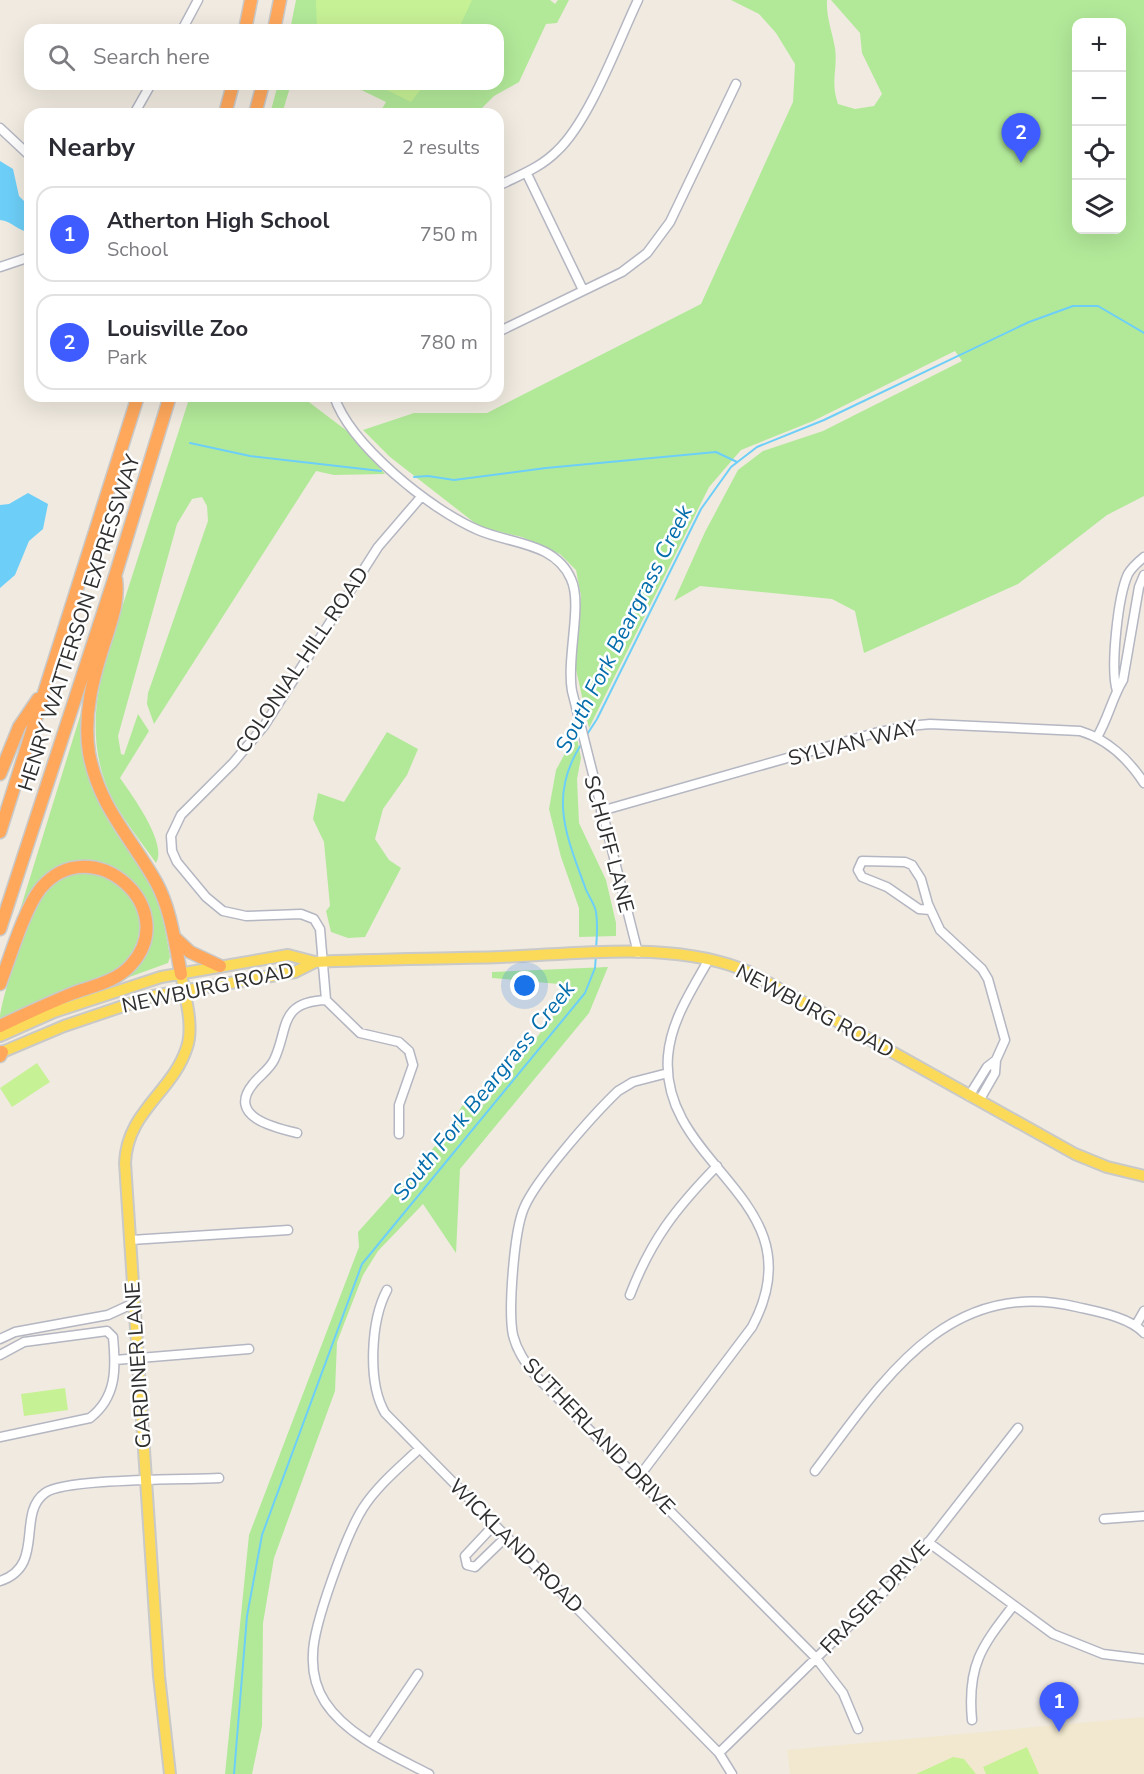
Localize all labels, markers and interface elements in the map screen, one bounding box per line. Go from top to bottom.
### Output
map controls [1072,18,1126,234]
button: + [1072,18,1126,72]
search box [24,24,504,90]
icon: search [45,41,78,74]
text: Search here [93,42,210,72]
button: − [1072,72,1126,126]
pin: 2 [1002,114,1040,163]
button: locate [1072,126,1126,180]
text: Nearby [48,130,135,165]
text: 2 results [402,134,480,161]
button: layers [1072,180,1126,234]
text: Atherton High School [107,206,330,236]
text: 1 [64,221,76,248]
text: 750 m [420,221,478,248]
text: School [107,236,168,263]
text: Louisville Zoo [107,314,248,344]
text: 2 [64,329,76,356]
text: 780 m [420,329,478,356]
text: Park [107,344,147,371]
street label: HENRY WATTERSON EXPRESSWAY [11,451,147,795]
water label: South Fork Beargrass Creek [548,499,700,758]
street label: COLONIAL HILL ROAD [229,561,375,759]
street label: SYLVAN WAY [785,713,921,773]
street label: SCHUFF LANE [577,772,641,916]
street label: NEWBURG ROAD [119,956,297,1020]
street label: NEWBURG ROAD [731,957,899,1065]
your location [510,971,539,1000]
water label: South Fork Beargrass Creek [386,974,583,1207]
street label: GARDINER LANE [118,1281,158,1449]
street label: SUTHERLAND DRIVE [517,1352,681,1520]
street label: WICKLAND ROAD [443,1473,589,1619]
street label: FRASER DRIVE [814,1534,936,1660]
pin: 1 [1040,1682,1078,1732]

